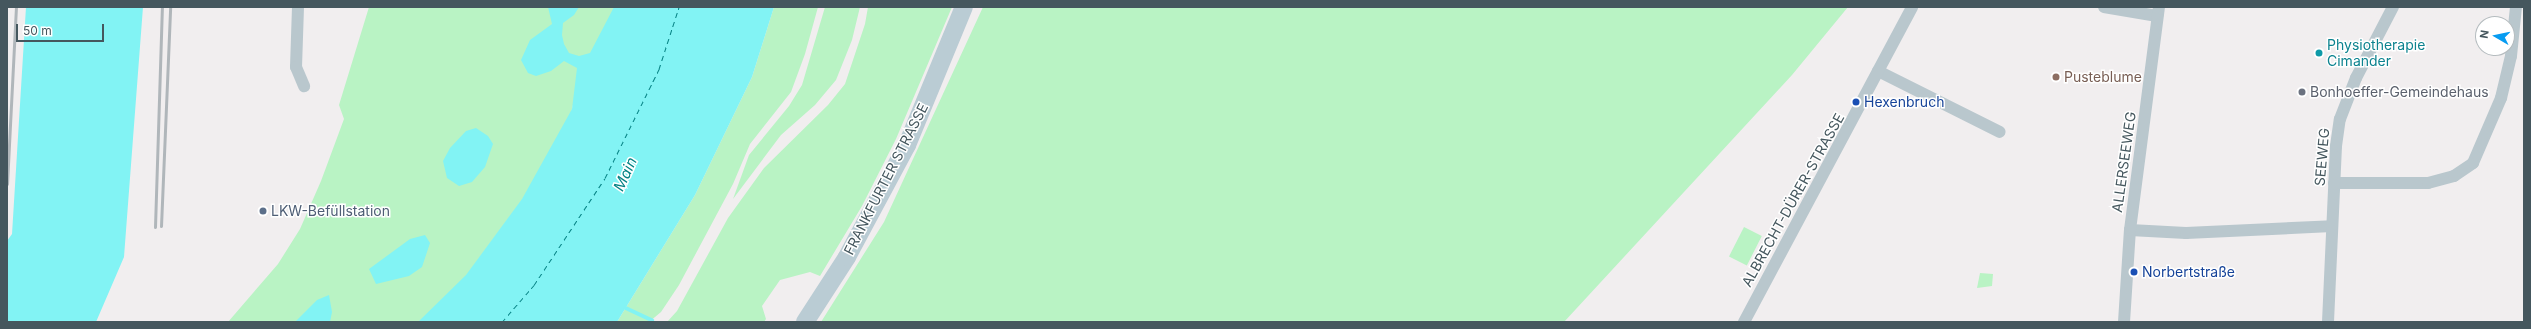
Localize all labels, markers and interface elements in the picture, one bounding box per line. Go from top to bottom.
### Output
scale bar [18,16,106,42]
north arrow [2475,16,2515,56]
text: 50 m [23,23,52,38]
text: N [2477,29,2492,40]
place label: Physiotherapie Cimander [2327,37,2425,70]
marker: Physiotherapie Cimander [2314,48,2324,58]
place label: Pusteblume [2064,69,2142,85]
marker: Pusteblume [2051,72,2061,82]
place label: Bonhoeffer-Gemeindehaus [2310,84,2489,100]
marker: Bonhoeffer-Gemeindehaus [2297,87,2307,97]
place label: Hexenbruch [1864,94,1944,110]
marker: Hexenbruch [1851,97,1861,107]
street label: FRANKFURTER STRASSE [840,100,932,258]
street label: ALBRECHT-DÜRER-STRASSE [1738,110,1848,290]
street label: ALLERSEEWEG [2109,111,2139,213]
street label: SEEWEG [2311,127,2333,187]
water label: Main [609,154,641,194]
place label: LKW-Befüllstation [271,203,390,219]
marker: LKW-Befüllstation [258,206,268,216]
place label: Norbertstraße [2142,264,2235,280]
marker: Norbertstraße [2129,267,2139,277]

